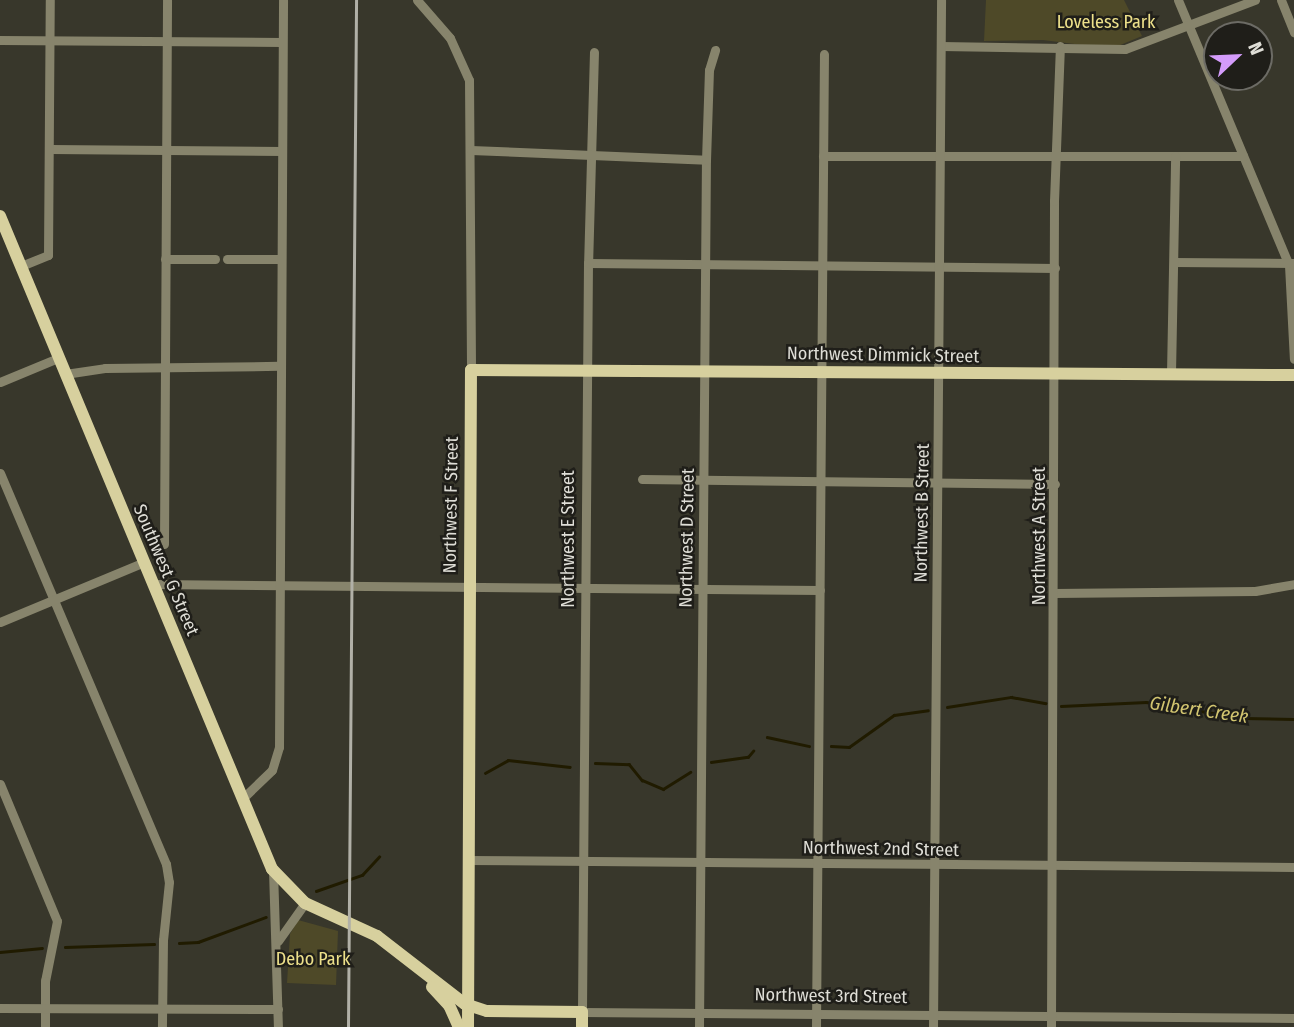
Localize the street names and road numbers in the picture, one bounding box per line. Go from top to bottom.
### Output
street label: Northwest Dimmick Street [787,343,979,367]
street label: Northwest F Street [439,436,463,574]
street label: Northwest B Street [910,443,934,583]
street label: Northwest A Street [1028,467,1050,605]
street label: Northwest D Street [675,468,699,608]
street label: Northwest E Street [557,470,579,608]
street label: Southwest G Street [129,501,203,639]
street label: Northwest 2nd Street [803,837,959,861]
street label: Northwest 3rd Street [755,984,907,1008]

